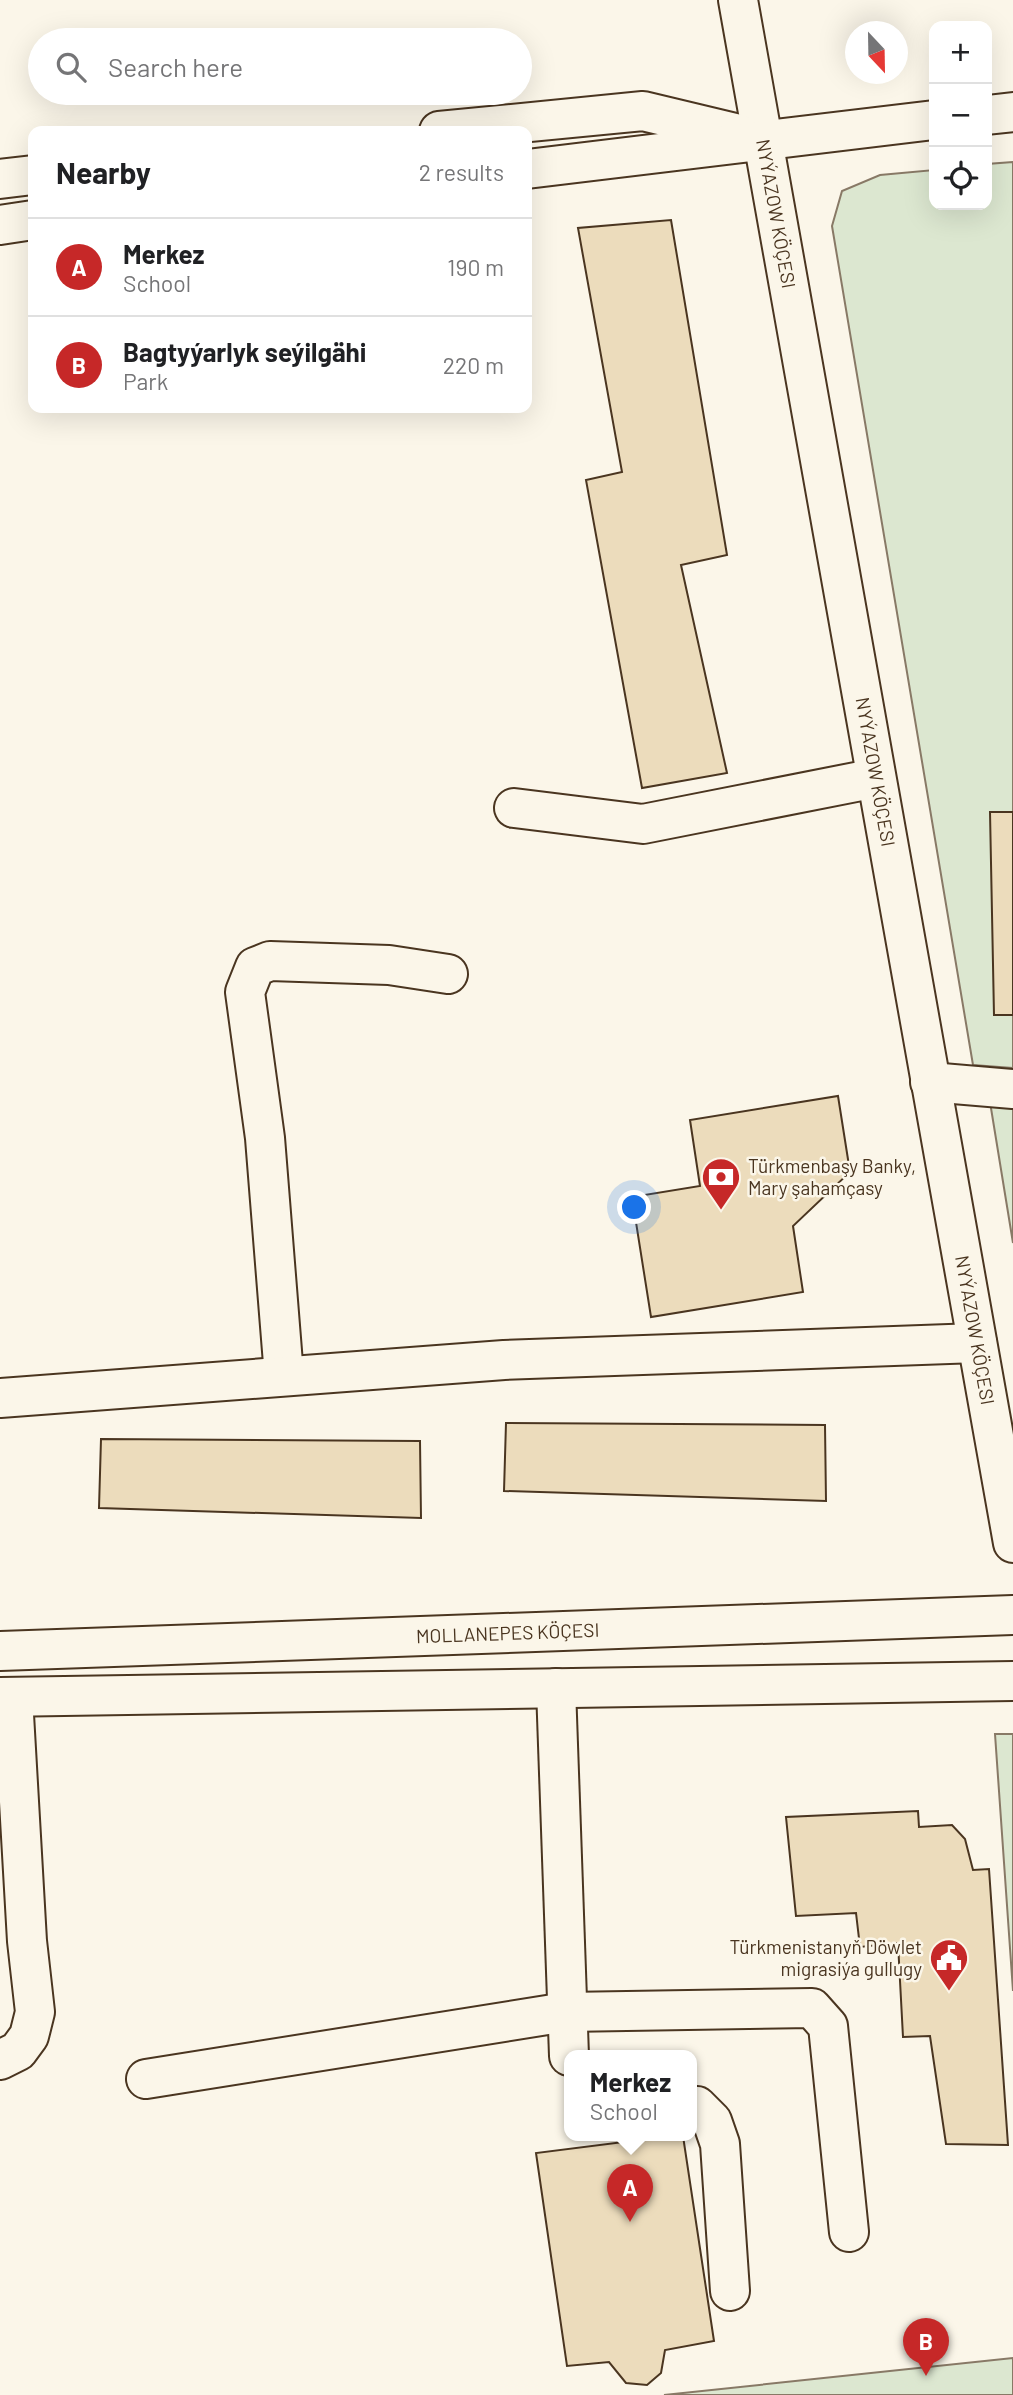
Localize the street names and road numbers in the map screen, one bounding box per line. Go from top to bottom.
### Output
street label: NYÝAZOW KÖÇESI [752,137,801,290]
street label: NYÝAZOW KÖÇESI [851,695,901,848]
street label: NYÝAZOW KÖÇESI [951,1253,1000,1406]
street label: MOLLANEPES KÖÇESI [416,1618,600,1647]

